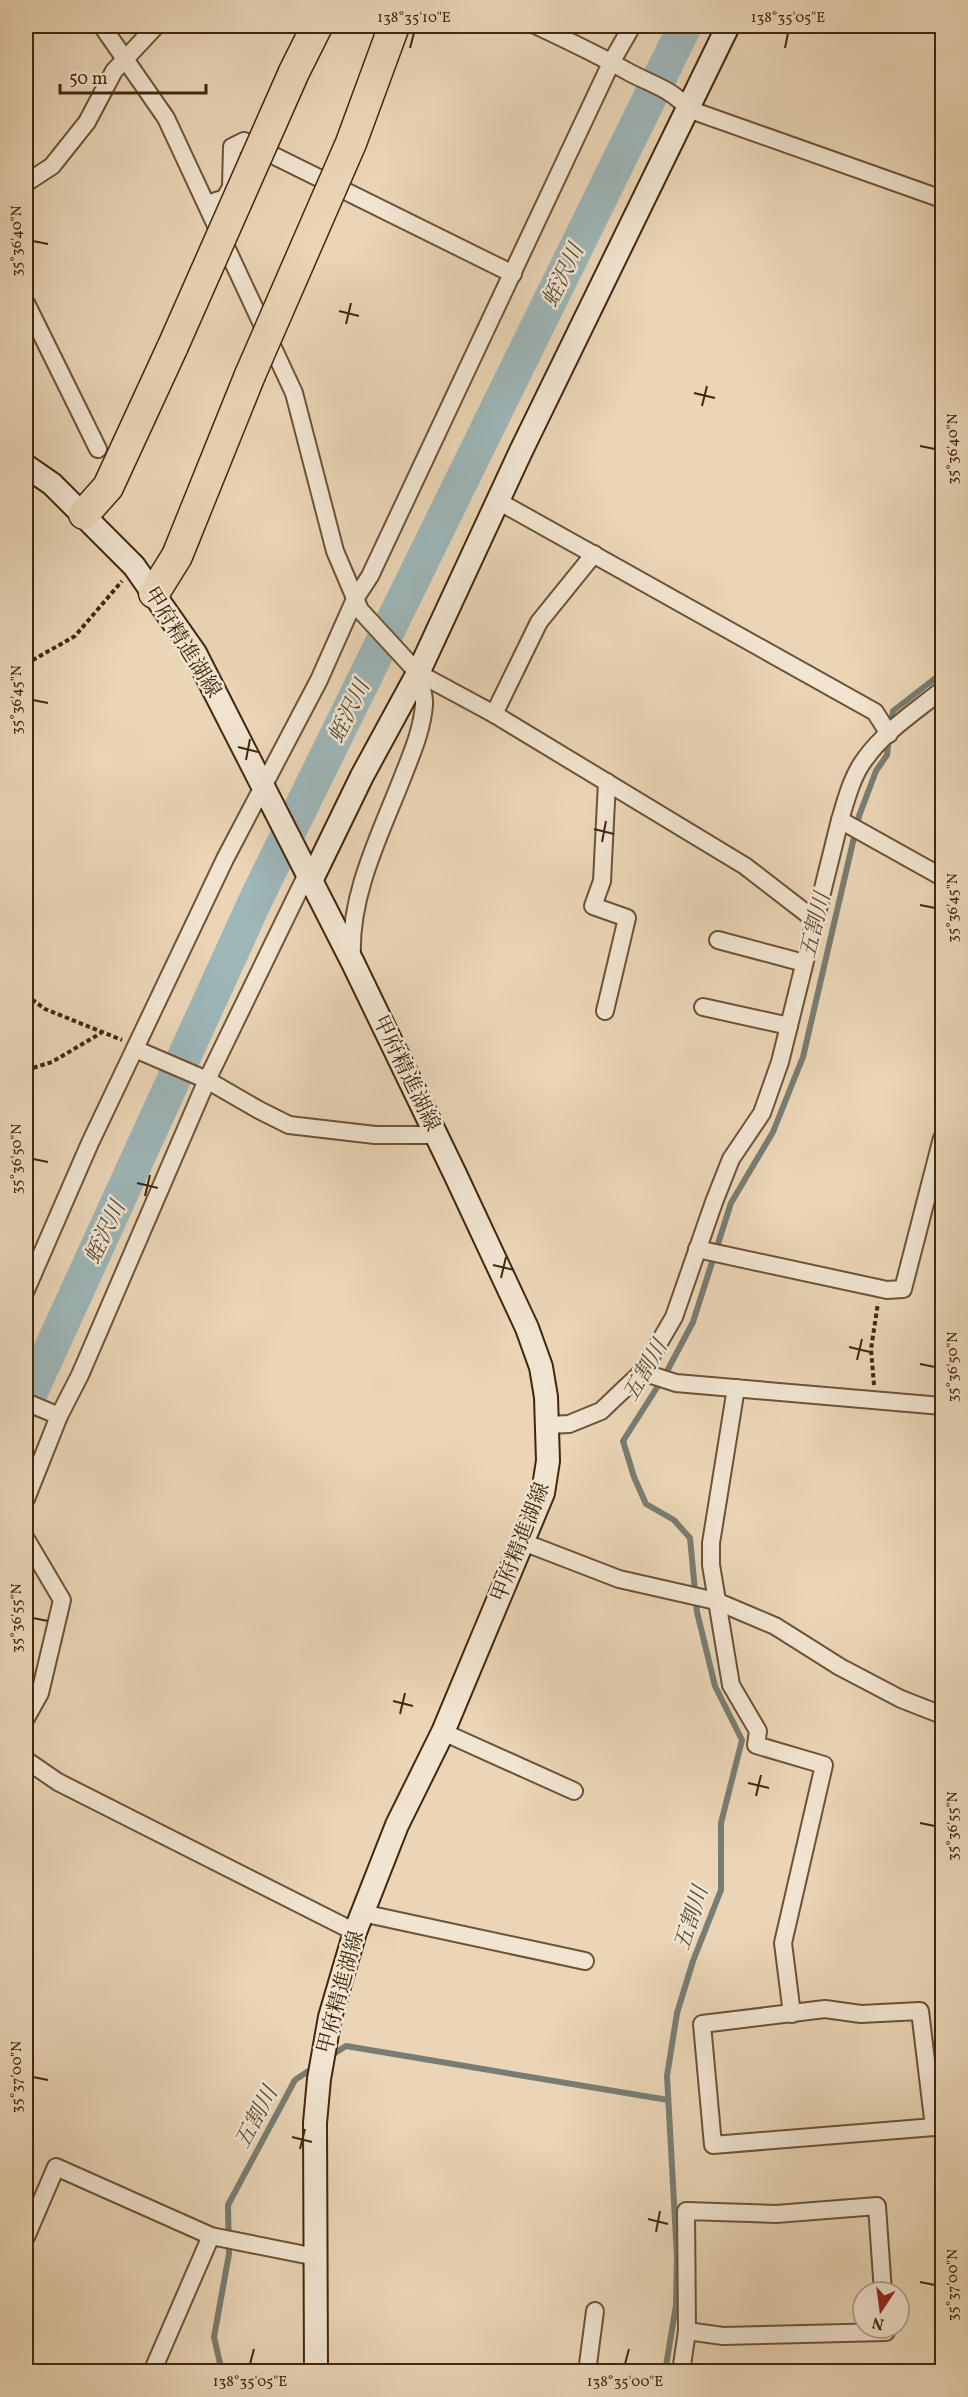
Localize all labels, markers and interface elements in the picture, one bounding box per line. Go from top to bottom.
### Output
text: 138°35'10"E [377,8,451,29]
text: 138°35'05"E [751,8,825,29]
scale bar [60,57,206,95]
text: 50 m [69,67,108,92]
text: 35°36'40"N [7,205,28,277]
water label: 蛭沢川 [536,238,594,313]
text: 35°36'40"N [943,413,964,485]
street label: 甲府精進湖線 [136,582,227,704]
text: 35°36'45"N [7,665,28,735]
water label: 蛭沢川 [322,674,380,749]
text: 35°36'45"N [943,873,964,943]
water label: 五割川 [793,888,840,961]
street label: 甲府精進湖線 [365,1011,446,1137]
text: 35°36'50"N [7,1124,28,1194]
water label: 蛭沢川 [78,1195,135,1270]
text: 35°36'50"N [943,1332,964,1402]
water label: 五割川 [616,1333,677,1408]
street label: 甲府精進湖線 [485,1479,558,1607]
text: 35°36'55"N [7,1583,28,1653]
text: 35°36'55"N [943,1791,964,1861]
water label: 五割川 [667,1881,718,1955]
street label: 甲府精進湖線 [311,1928,372,2057]
text: 35°37'00"N [7,2041,28,2113]
water label: 五割川 [228,2080,287,2155]
text: 35°37'00"N [943,2249,964,2321]
north arrow [851,2280,911,2340]
text: N [870,2311,886,2335]
text: 138°35'05"E [213,2372,287,2393]
text: 138°35'00"E [587,2372,663,2393]

